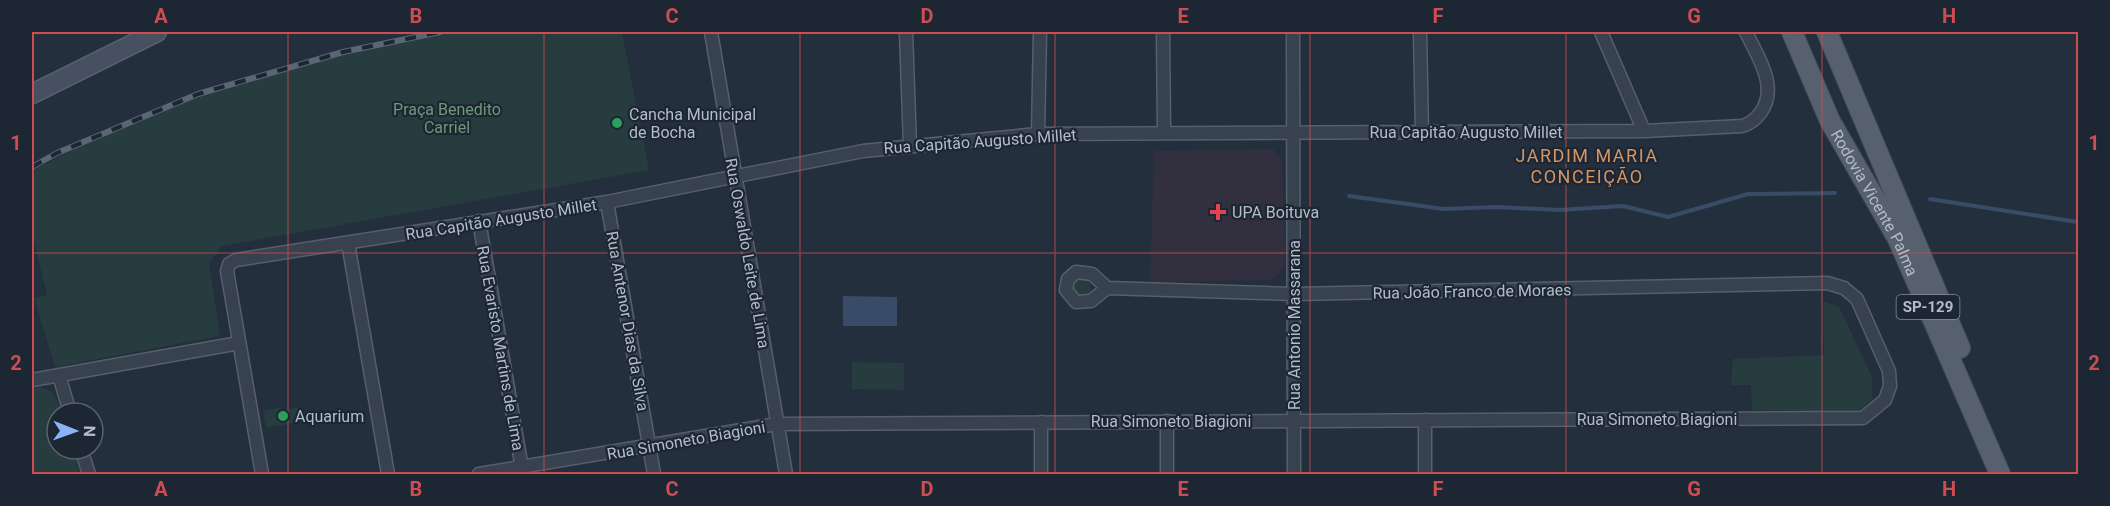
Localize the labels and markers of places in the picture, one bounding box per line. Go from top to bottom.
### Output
place label: Cancha Municipal de Bocha [629,105,756,142]
marker: Cancha Municipal de Bocha [610,116,624,130]
marker: UPA Boituva [1209,203,1227,221]
place label: UPA Boituva [1232,203,1319,222]
place label: Aquarium [295,407,364,426]
marker: Aquarium [276,409,290,423]

